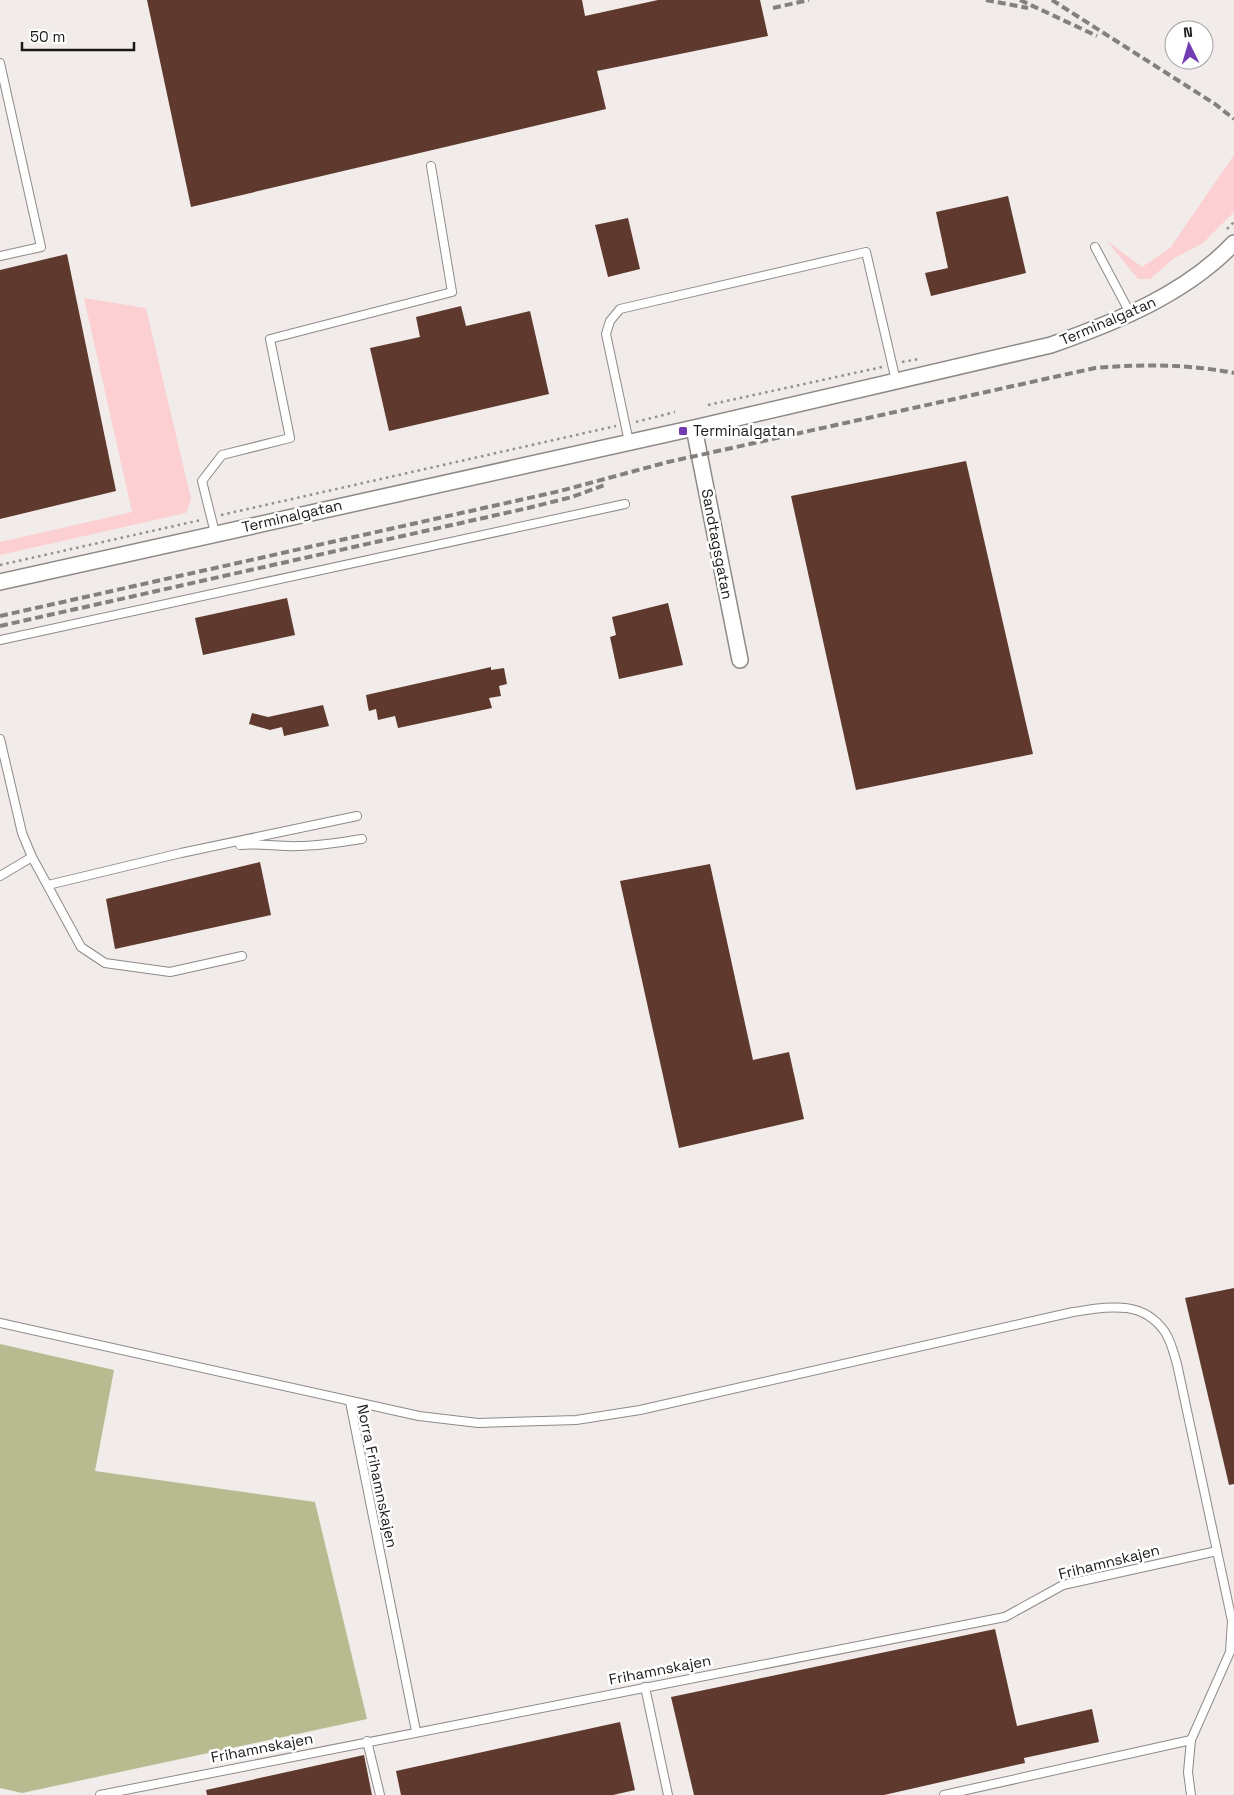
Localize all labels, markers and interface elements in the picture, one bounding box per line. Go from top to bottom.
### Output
scale bar [22,20,135,52]
north arrow [1164,20,1214,70]
text: N [1182,23,1193,41]
text: 50 m [30,27,65,46]
street label: Terminalgatan [1057,292,1159,349]
place label: Terminalgatan [693,421,795,440]
marker: Terminalgatan [677,425,689,437]
street label: Sandtagsgatan [697,487,737,601]
street label: Terminalgatan [240,495,344,536]
street label: Norra Frihamnskajen [353,1402,402,1549]
street label: Frihamnskajen [1056,1540,1161,1583]
street label: Frihamnskajen [607,1650,713,1689]
street label: Frihamnskajen [209,1728,315,1767]

